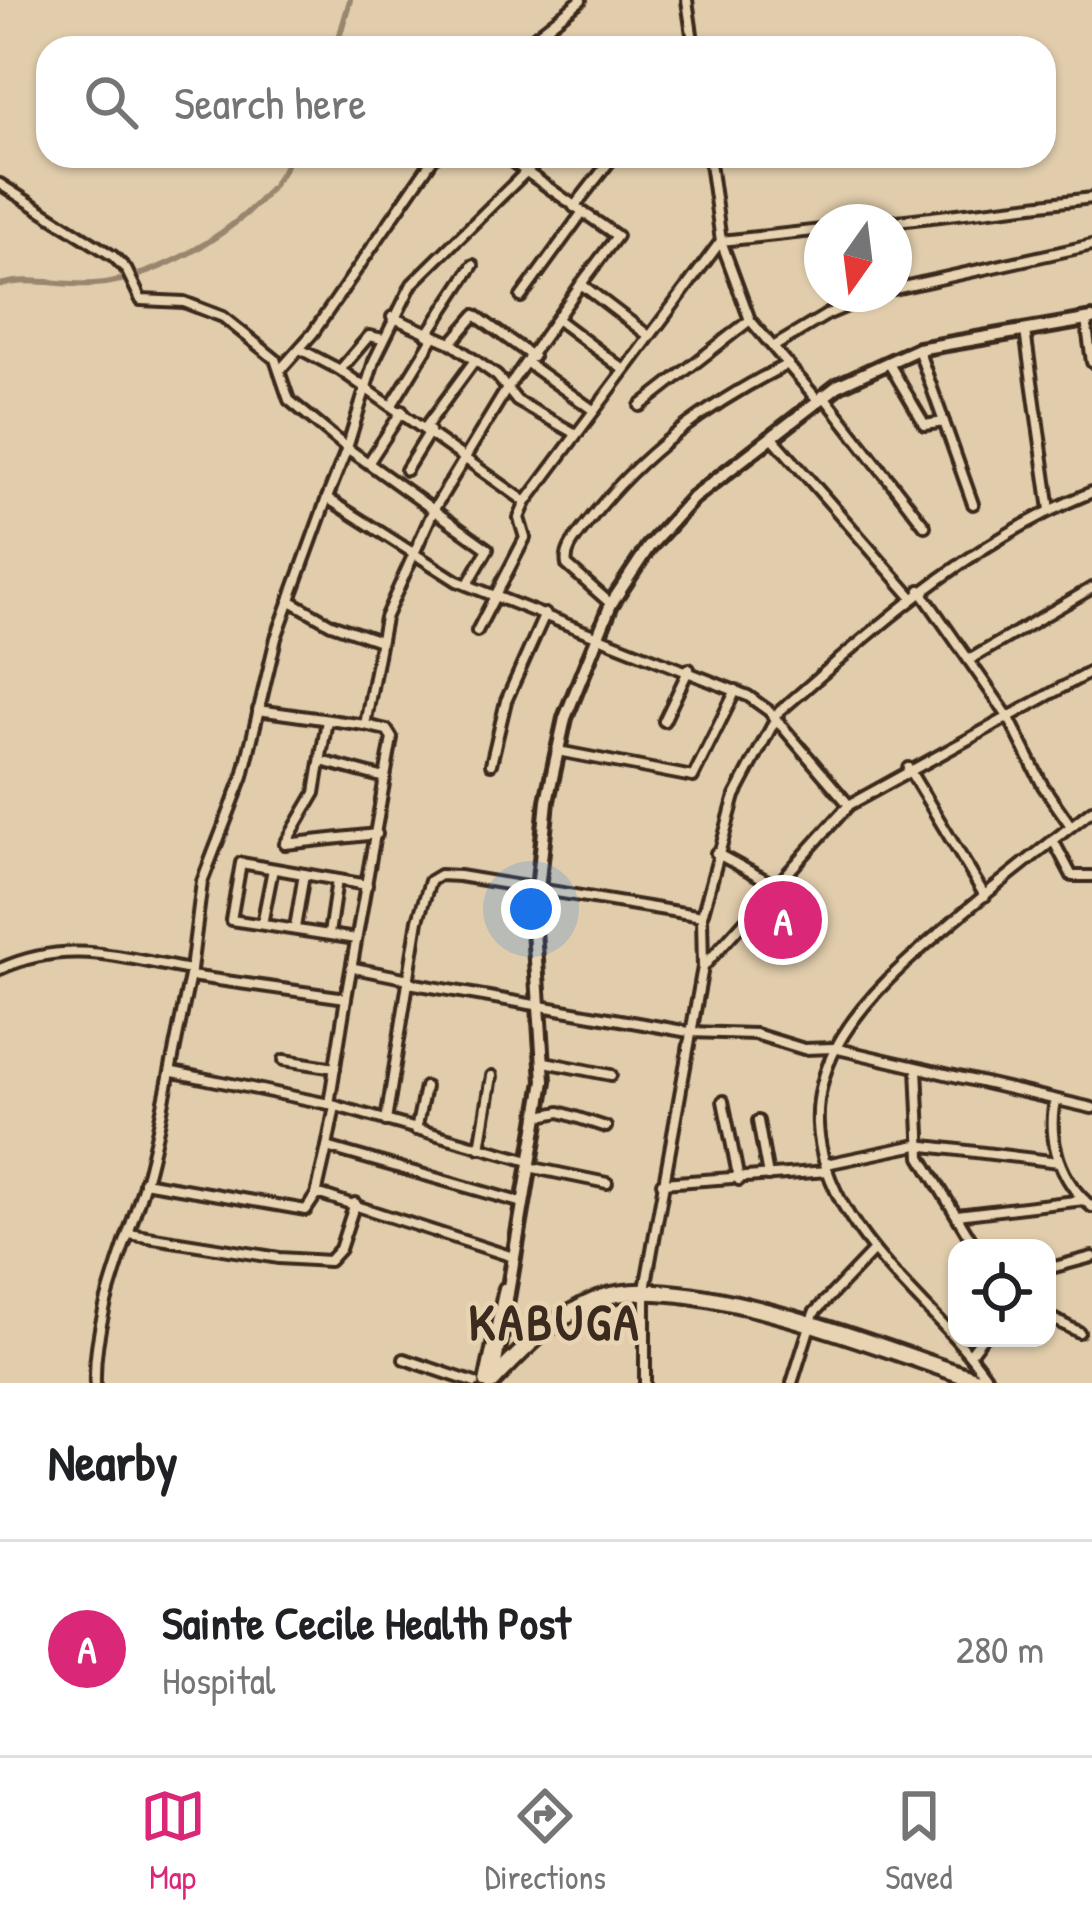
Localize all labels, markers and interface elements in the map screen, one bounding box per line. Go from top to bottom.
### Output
search box [36,36,1056,168]
icon: search [78,69,144,135]
text: Search here [174,72,366,133]
north arrow [804,204,912,312]
pin: A [744,875,822,965]
your location [501,879,561,939]
map controls [948,1239,1056,1347]
button: locate [948,1239,1056,1347]
district label: KABUGA [469,1287,641,1356]
text: Nearby [48,1427,178,1496]
text: Sainte Cecile Health Post [162,1592,571,1653]
text: A [77,1622,97,1675]
text: 280 m [956,1622,1044,1675]
text: Hospital [162,1653,276,1706]
tab: Map [140,1783,206,1899]
tab: Directions [485,1783,606,1899]
tab: Saved [885,1783,952,1899]

